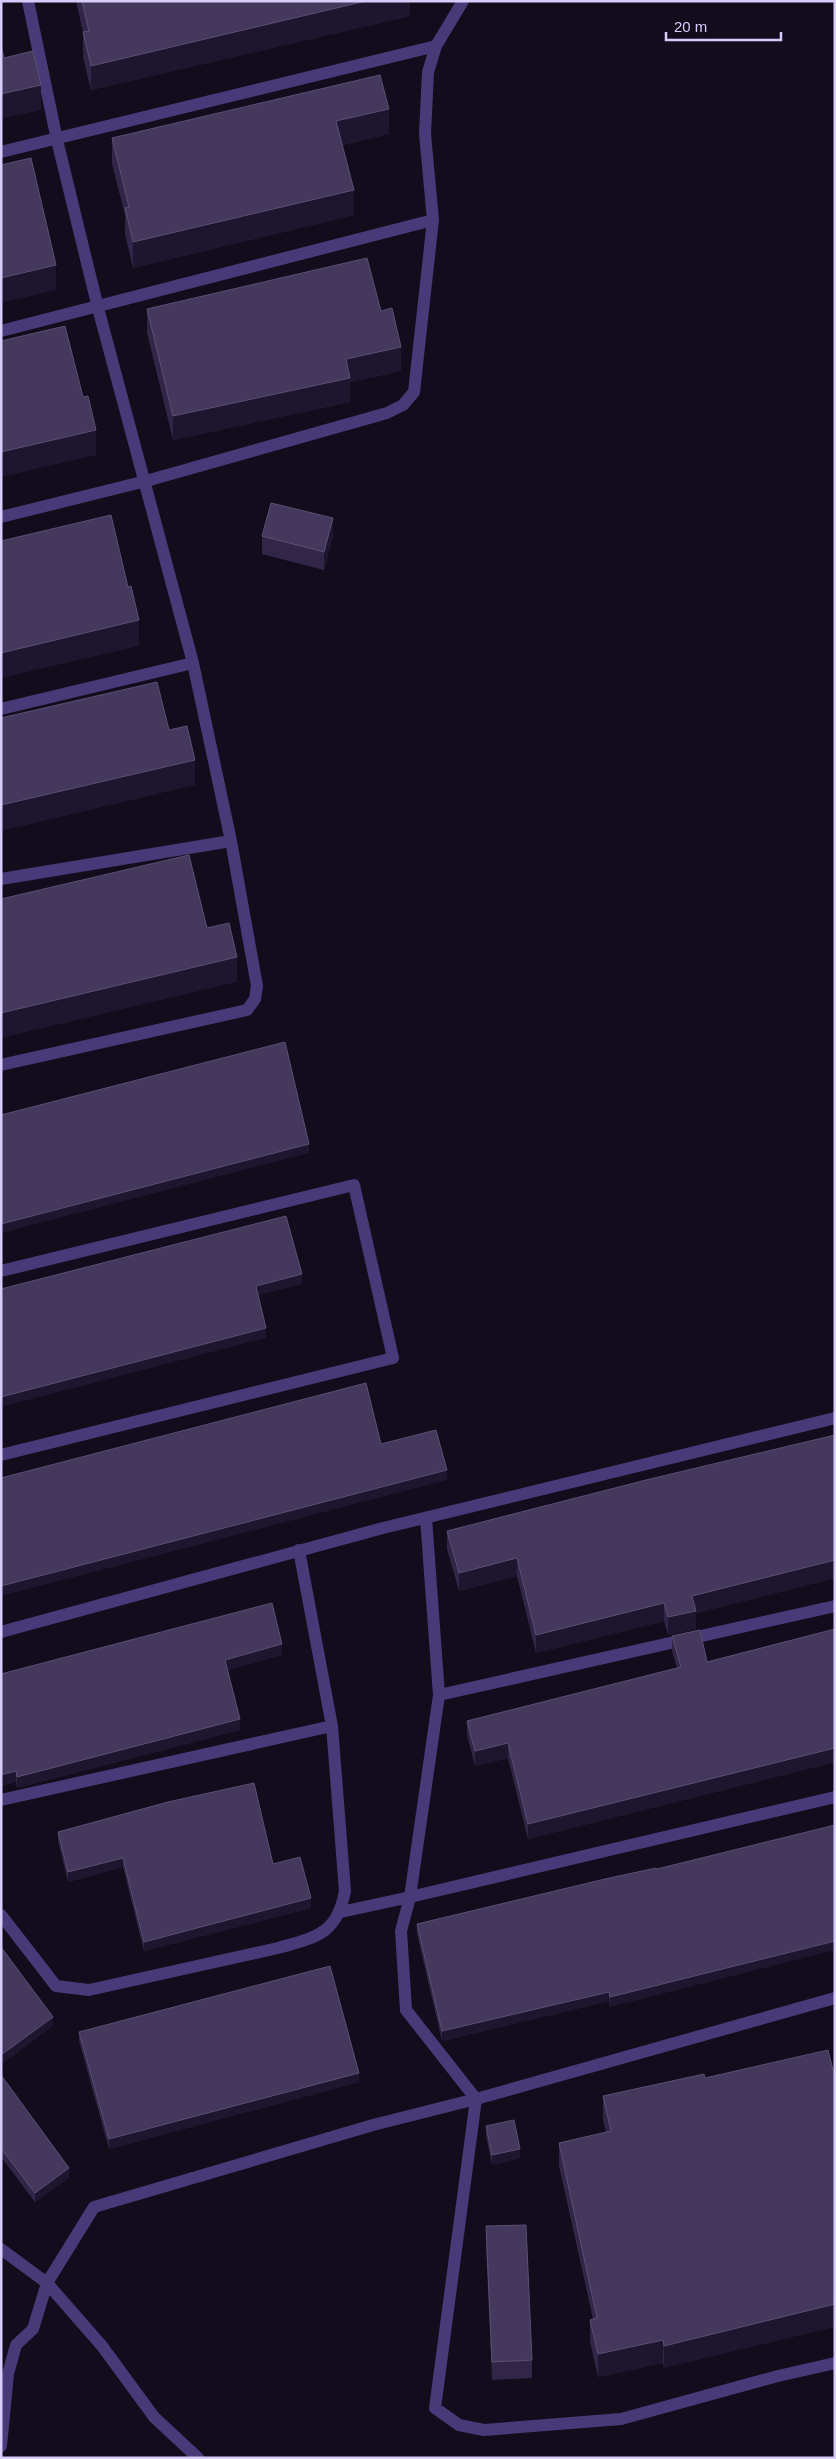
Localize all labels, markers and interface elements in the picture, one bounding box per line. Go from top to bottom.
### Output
scale bar [666,10,781,42]
text: 20 m [674,18,707,35]

